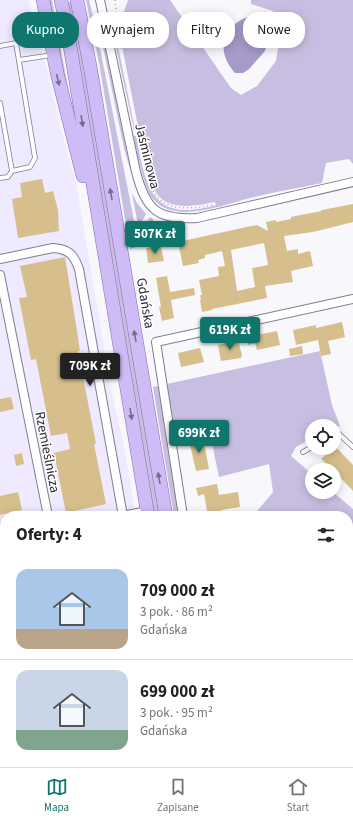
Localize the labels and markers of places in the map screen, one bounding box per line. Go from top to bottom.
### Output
pin: 507K zł [118,221,192,255]
pin: 619K zł [193,317,267,351]
pin: 709K zł [53,353,127,387]
pin: 699K zł [162,420,236,454]

